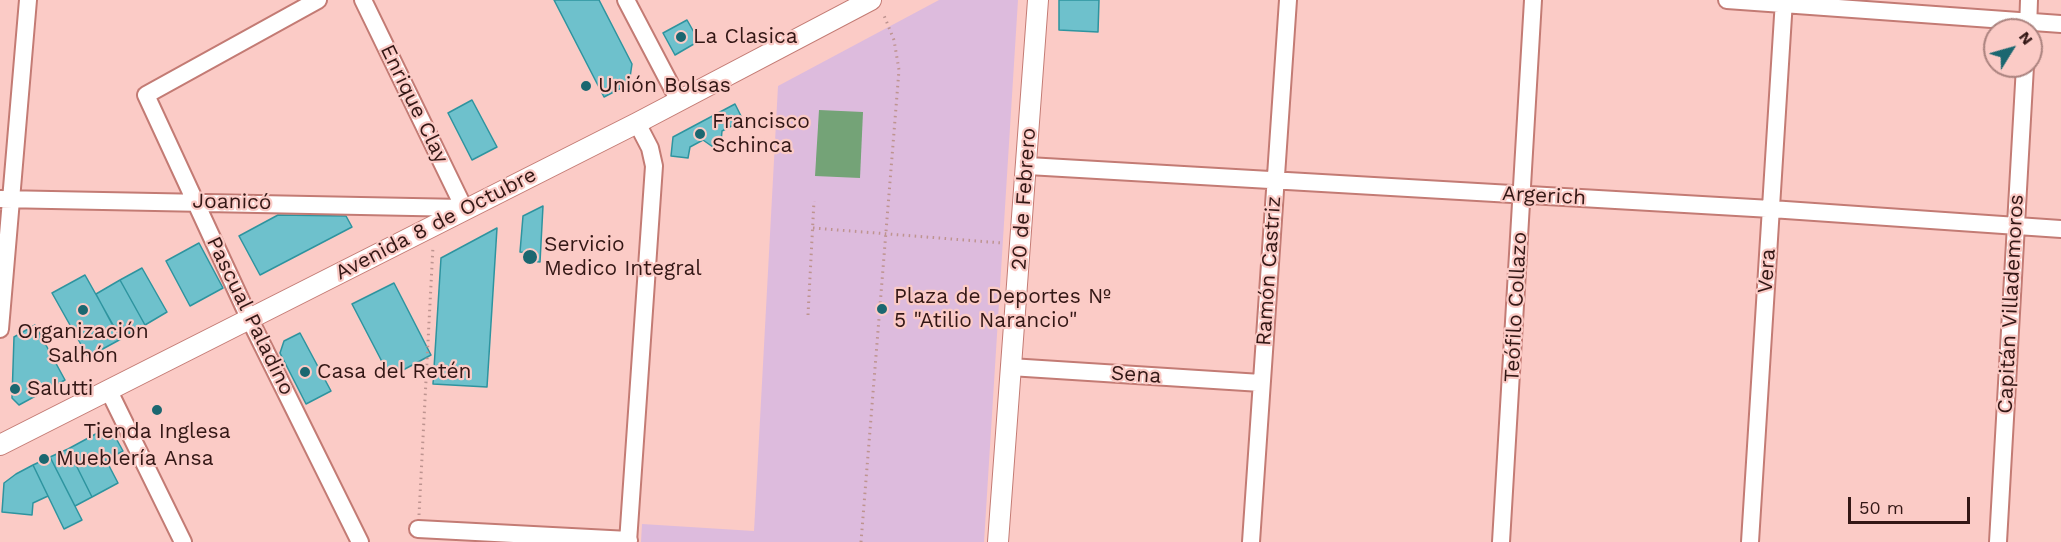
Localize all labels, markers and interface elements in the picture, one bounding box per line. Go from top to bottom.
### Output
north arrow [1983,18,2043,78]
place label: La Clasica [693,24,798,50]
text: N [2015,28,2037,49]
marker: La Clasica [674,30,688,44]
street label: Enrique Clay [374,41,454,167]
place label: Unión Bolsas [598,73,731,99]
marker: Unión Bolsas [579,79,593,93]
place label: Francisco Schinca [712,109,810,159]
marker: Francisco Schinca [693,127,707,141]
street label: 20 de Febrero [1006,127,1042,271]
street label: Avenida 8 de Octubre [331,162,541,286]
street label: Argerich [1501,181,1587,211]
street label: Joanicó [192,189,272,215]
street label: Capitán Villademoros [1993,194,2029,414]
street label: Ramón Castriz [1251,195,1287,347]
street label: Teófilo Collazo [1499,231,1533,383]
place label: Servicio Medico Integral [544,232,702,282]
street label: Pascual Paladino [201,233,299,399]
marker: Servicio Medico Integral [521,248,539,266]
street label: Vera [1753,248,1781,294]
place label: Plaza de Deportes Nº 5 "Atilio Narancio" [894,284,1111,334]
marker: Plaza de Deportes Nº 5 "Atilio Narancio" [875,302,889,316]
marker: Organización Salhón [76,303,90,317]
place label: Organización Salhón [17,319,149,369]
place label: Casa del Retén [317,359,472,385]
street label: Sena [1110,361,1162,389]
marker: Casa del Retén [298,365,312,379]
place label: Salutti [27,376,93,402]
marker: Salutti [8,382,22,396]
marker: Tienda Inglesa [150,403,164,417]
place label: Tienda Inglesa [83,419,231,445]
place label: Mueblería Ansa [56,446,214,472]
marker: Mueblería Ansa [37,452,51,466]
scale bar [1851,485,1972,523]
text: 50 m [1859,497,1904,518]

